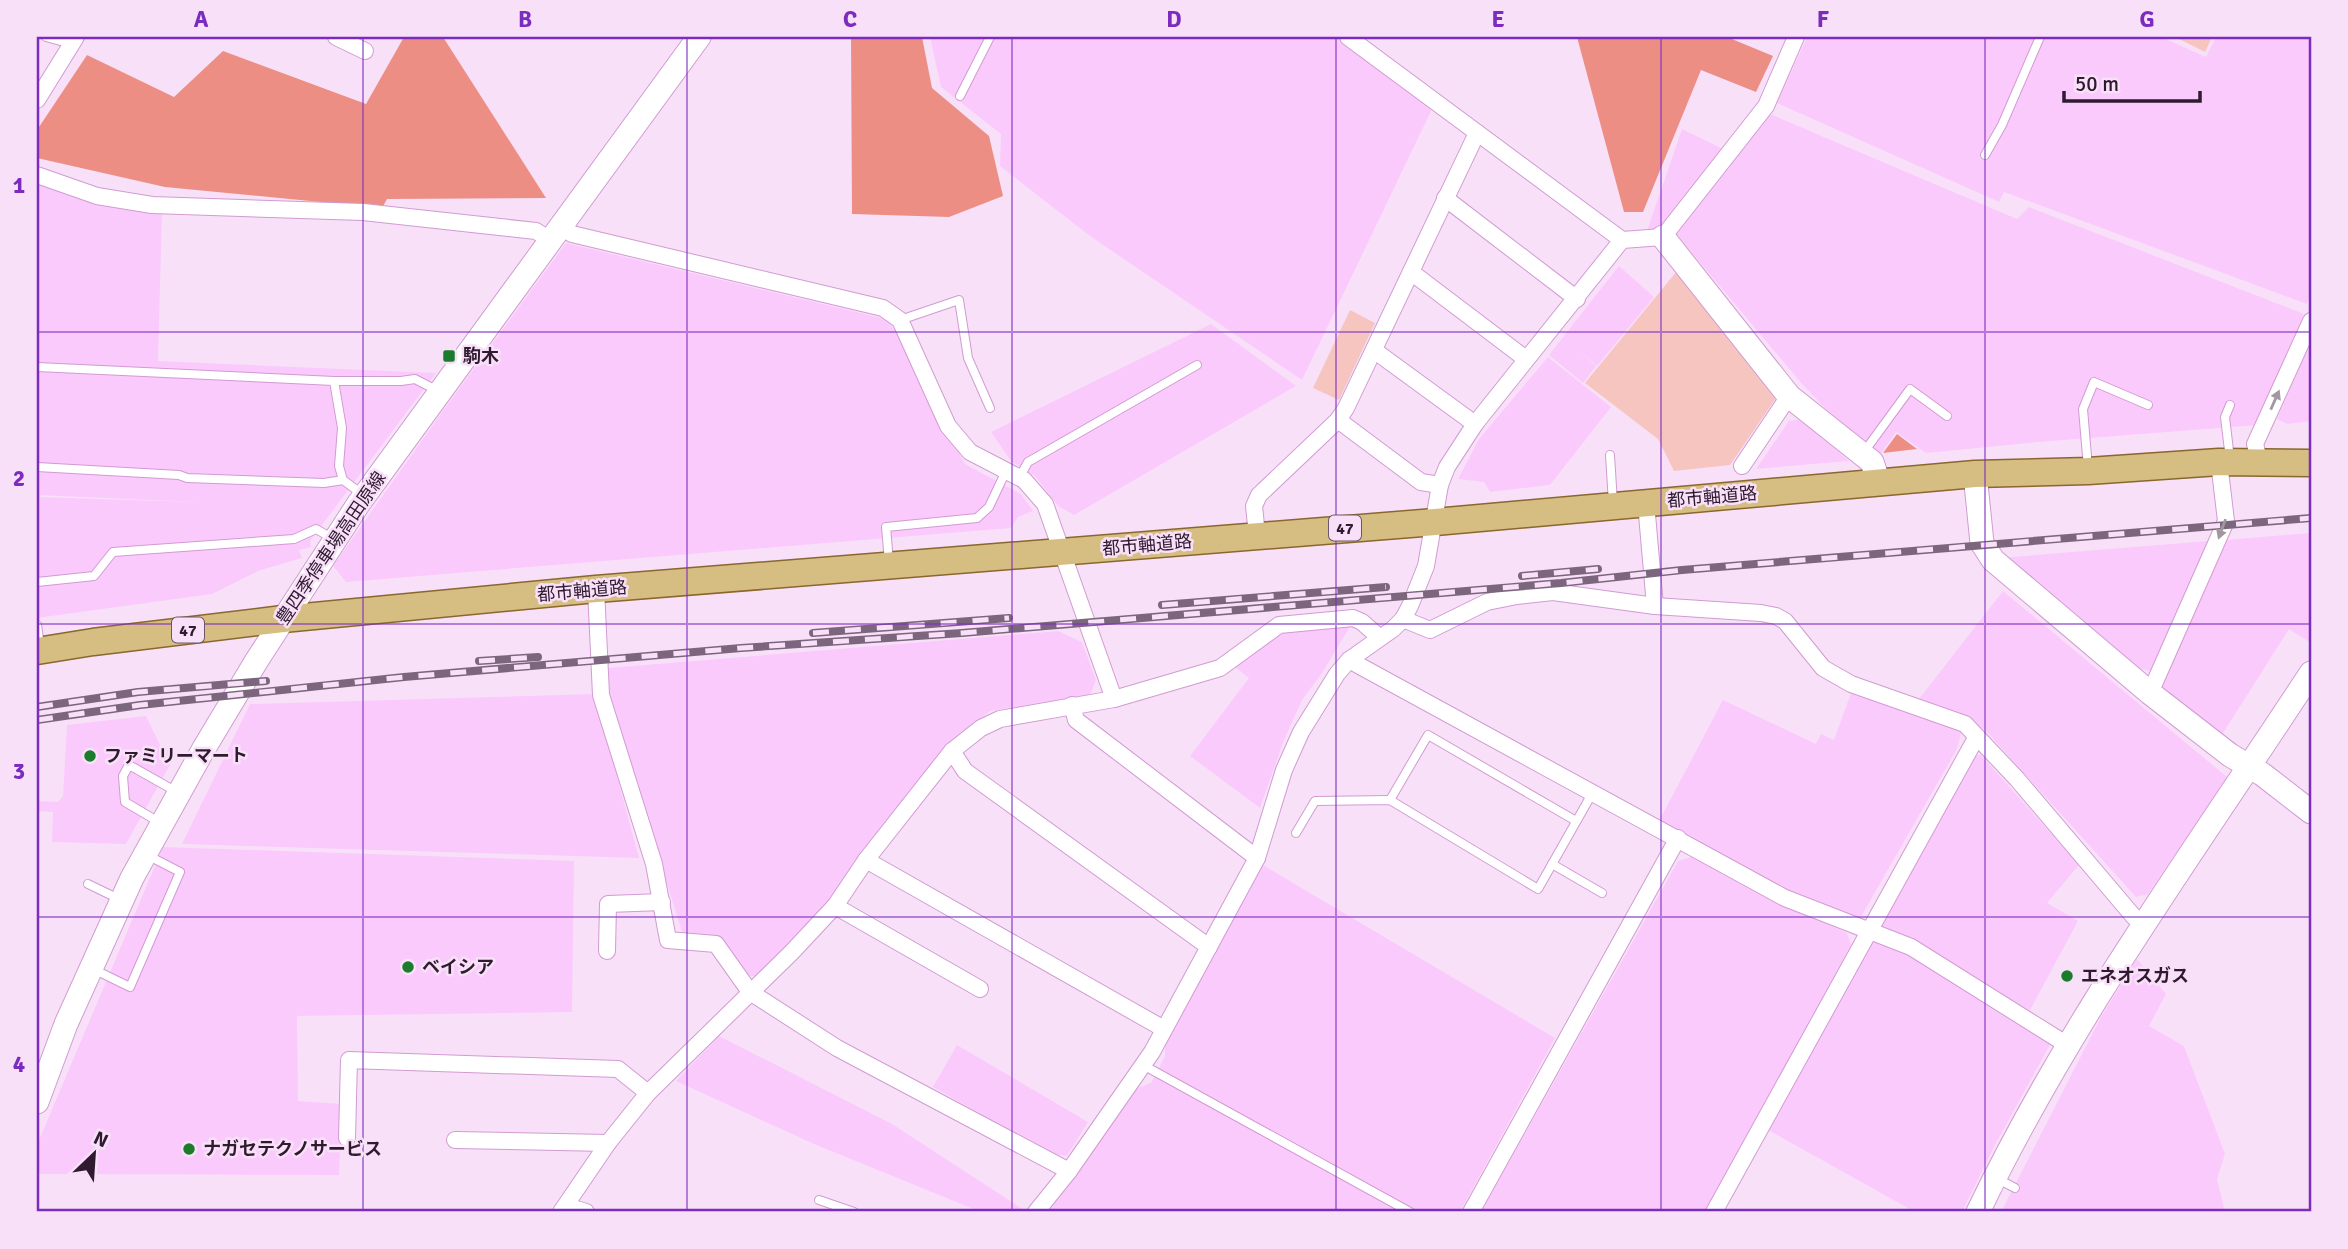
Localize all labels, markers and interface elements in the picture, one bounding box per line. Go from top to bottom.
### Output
text: A [194,5,209,34]
text: B [518,5,532,34]
text: C [843,5,857,34]
text: D [1166,5,1182,34]
text: E [1491,5,1505,34]
text: F [1817,5,1829,34]
text: G [2139,5,2155,34]
scale bar [2064,60,2201,104]
text: 50 m [2075,71,2119,97]
text: 1 [13,171,25,200]
place label: 駒木 [463,345,499,367]
marker: 駒木 [441,348,457,364]
one-way arrow [2269,390,2281,410]
text: 2 [13,464,25,493]
street label: 豊四季停車場高田原線 [272,467,390,629]
street label: 都市軸道路 [1666,482,1758,512]
road number: 47 [1329,516,1361,540]
one-way arrow [2216,519,2227,540]
street label: 都市軸道路 [1101,530,1193,560]
street label: 都市軸道路 [536,576,628,606]
road number: 47 [172,618,204,642]
place label: ファミリーマート [104,745,248,767]
marker: ファミリーマート [82,748,98,764]
text: 3 [13,757,25,786]
place label: ベイシア [422,956,494,978]
marker: ベイシア [400,959,416,975]
place label: エネオスガス [2081,965,2189,987]
marker: エネオスガス [2059,968,2075,984]
text: 4 [13,1050,25,1079]
north arrow [60,1120,130,1190]
text: N [90,1126,112,1153]
place label: ナガセテクノサービス [203,1138,382,1160]
marker: ナガセテクノサービス [181,1141,197,1157]

